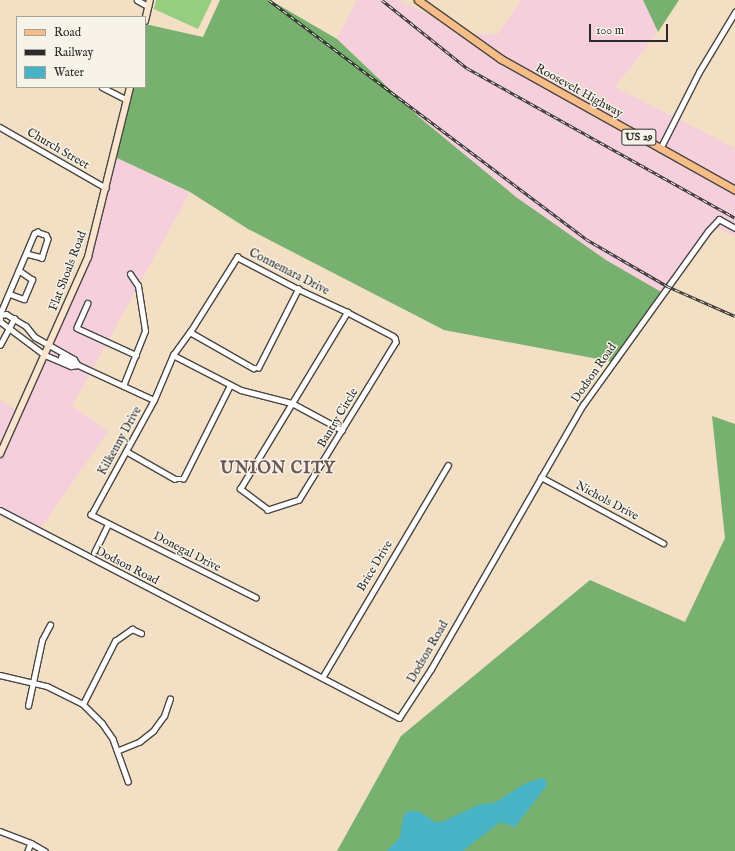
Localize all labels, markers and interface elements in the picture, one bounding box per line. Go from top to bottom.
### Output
legend [16,16,146,88]
scale bar [591,16,670,42]
text: 100 m [596,23,624,38]
text: Road [54,25,81,40]
text: Railway [54,45,93,60]
street label: Roosevelt Highway [533,61,625,121]
text: Water [54,65,84,80]
street label: Church Street [24,125,92,173]
road number: US 29 [621,128,657,146]
street label: Flat Shoals Road [46,229,90,313]
street label: Connemara Drive [247,246,331,298]
street label: Dodson Road [568,340,620,406]
street label: Bantry Circle [315,386,361,450]
street label: Kilkenny Drive [95,404,145,478]
district label: UNION CITY [220,459,336,479]
street label: Nichols Drive [573,478,641,524]
street label: Donegal Drive [151,529,223,575]
street label: Brice Drive [354,538,396,594]
street label: Dodson Road [93,544,161,588]
street label: Dodson Road [404,618,452,686]

